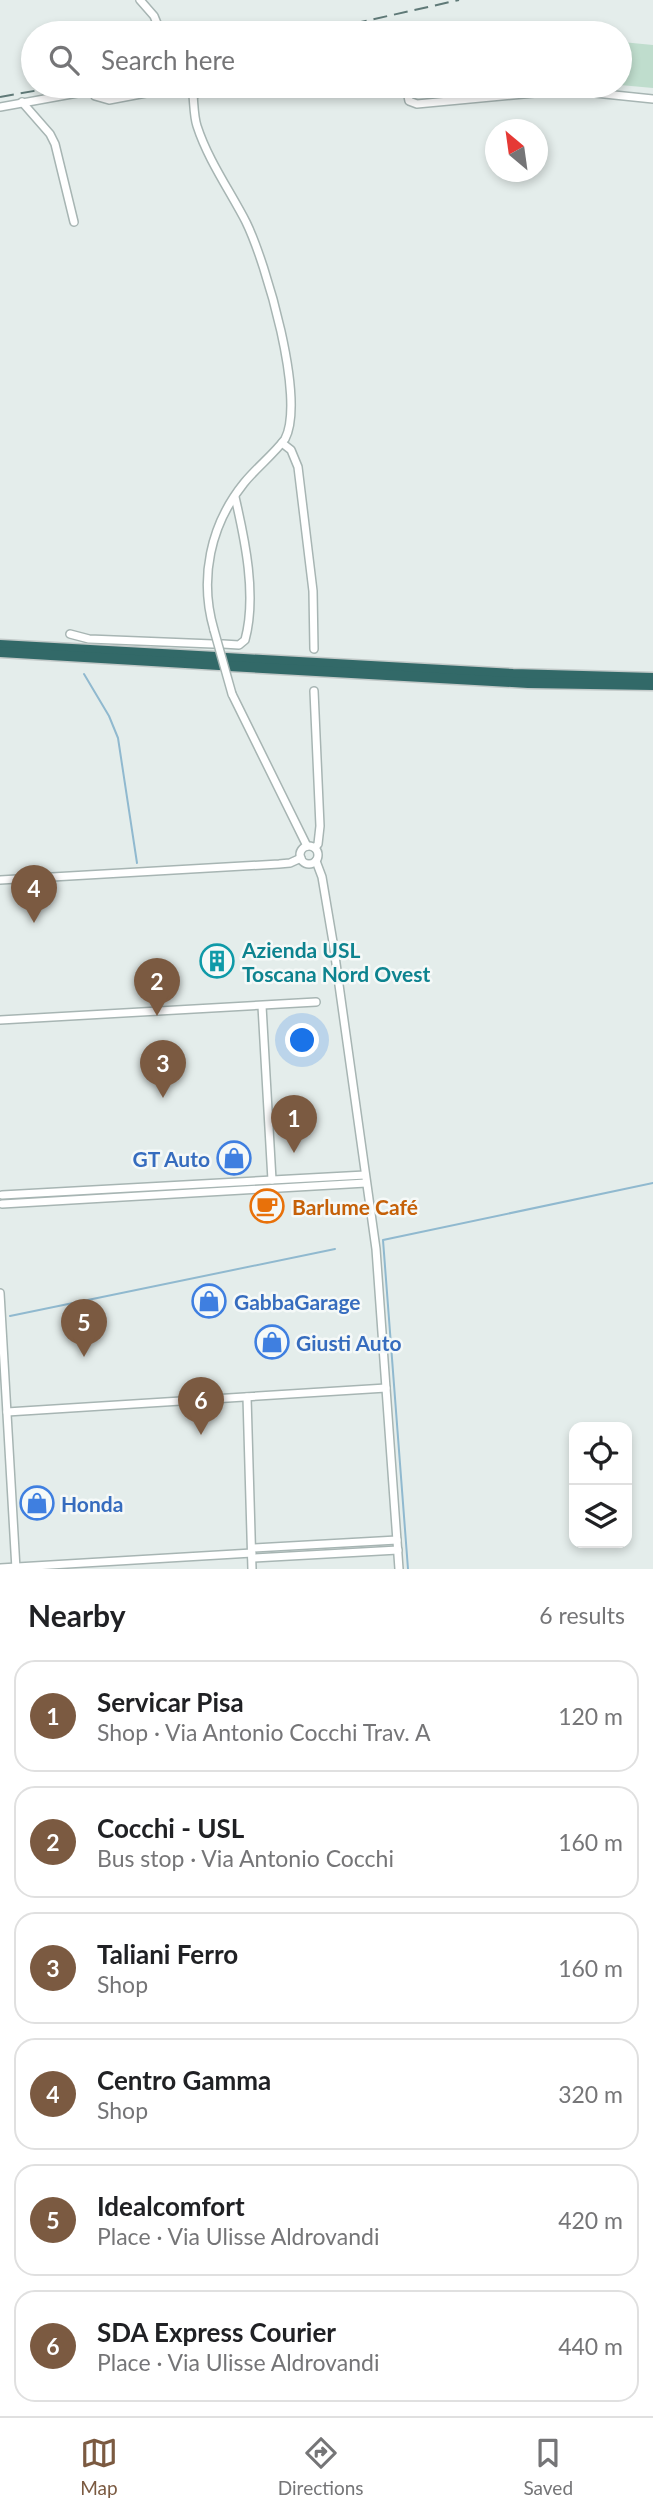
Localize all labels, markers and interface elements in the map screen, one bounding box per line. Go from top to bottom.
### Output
search box [21,21,632,98]
icon: search [45,41,83,79]
text: Search here [101,44,235,76]
north arrow [485,119,548,182]
pin: 4 [11,865,57,923]
place label: Azienda USL Toscana Nord Ovest [241,937,430,986]
building icon: Azienda USL Toscana Nord Ovest [198,942,236,980]
pin: 2 [134,958,180,1016]
your location [285,1023,319,1057]
pin: 3 [140,1040,186,1098]
pin: 1 [271,1095,317,1153]
shop icon: GT Auto [215,1139,253,1177]
place label: GT Auto [132,1146,210,1171]
cafe icon: Barlume Café [248,1187,286,1225]
place label: Barlume Café [292,1194,418,1219]
shop icon: GabbaGarage [190,1282,228,1320]
place label: GabbaGarage [234,1289,361,1314]
pin: 5 [61,1299,107,1357]
shop icon: Giusti Auto [253,1323,291,1361]
place label: Giusti Auto [296,1330,402,1355]
pin: 6 [178,1377,224,1435]
map controls [569,1422,632,1548]
button: locate [569,1422,632,1485]
shop icon: Honda [18,1484,56,1522]
button: layers [569,1485,632,1548]
place label: Honda [61,1491,123,1516]
text: Nearby [28,1597,126,1633]
text: 6 results [539,1601,625,1629]
text: Servicar Pisa [97,1686,244,1718]
text: 1 [46,1702,60,1730]
text: 120 m [558,1702,623,1730]
text: Shop · Via Antonio Cocchi Trav. A [97,1718,430,1746]
text: Cocchi - USL [97,1812,244,1844]
text: 2 [46,1828,60,1856]
text: 160 m [558,1828,623,1856]
text: Bus stop · Via Antonio Cocchi [97,1844,394,1872]
text: Taliani Ferro [97,1938,238,1970]
text: 3 [46,1954,60,1982]
text: 160 m [558,1954,623,1982]
text: Shop [97,1970,148,1998]
text: Centro Gamma [97,2064,271,2096]
text: 4 [46,2080,60,2108]
text: 320 m [558,2080,623,2108]
text: Shop [97,2096,148,2124]
text: Idealcomfort [97,2190,245,2222]
text: 5 [46,2206,60,2234]
text: 420 m [558,2206,623,2234]
text: Place · Via Ulisse Aldrovandi [97,2222,379,2250]
text: SDA Express Courier [97,2316,336,2348]
text: 6 [46,2332,60,2360]
text: 440 m [558,2332,623,2360]
text: Place · Via Ulisse Aldrovandi [97,2348,379,2376]
tab: Map [80,2434,118,2499]
tab: Directions [278,2434,364,2499]
tab: Saved [523,2434,573,2499]

